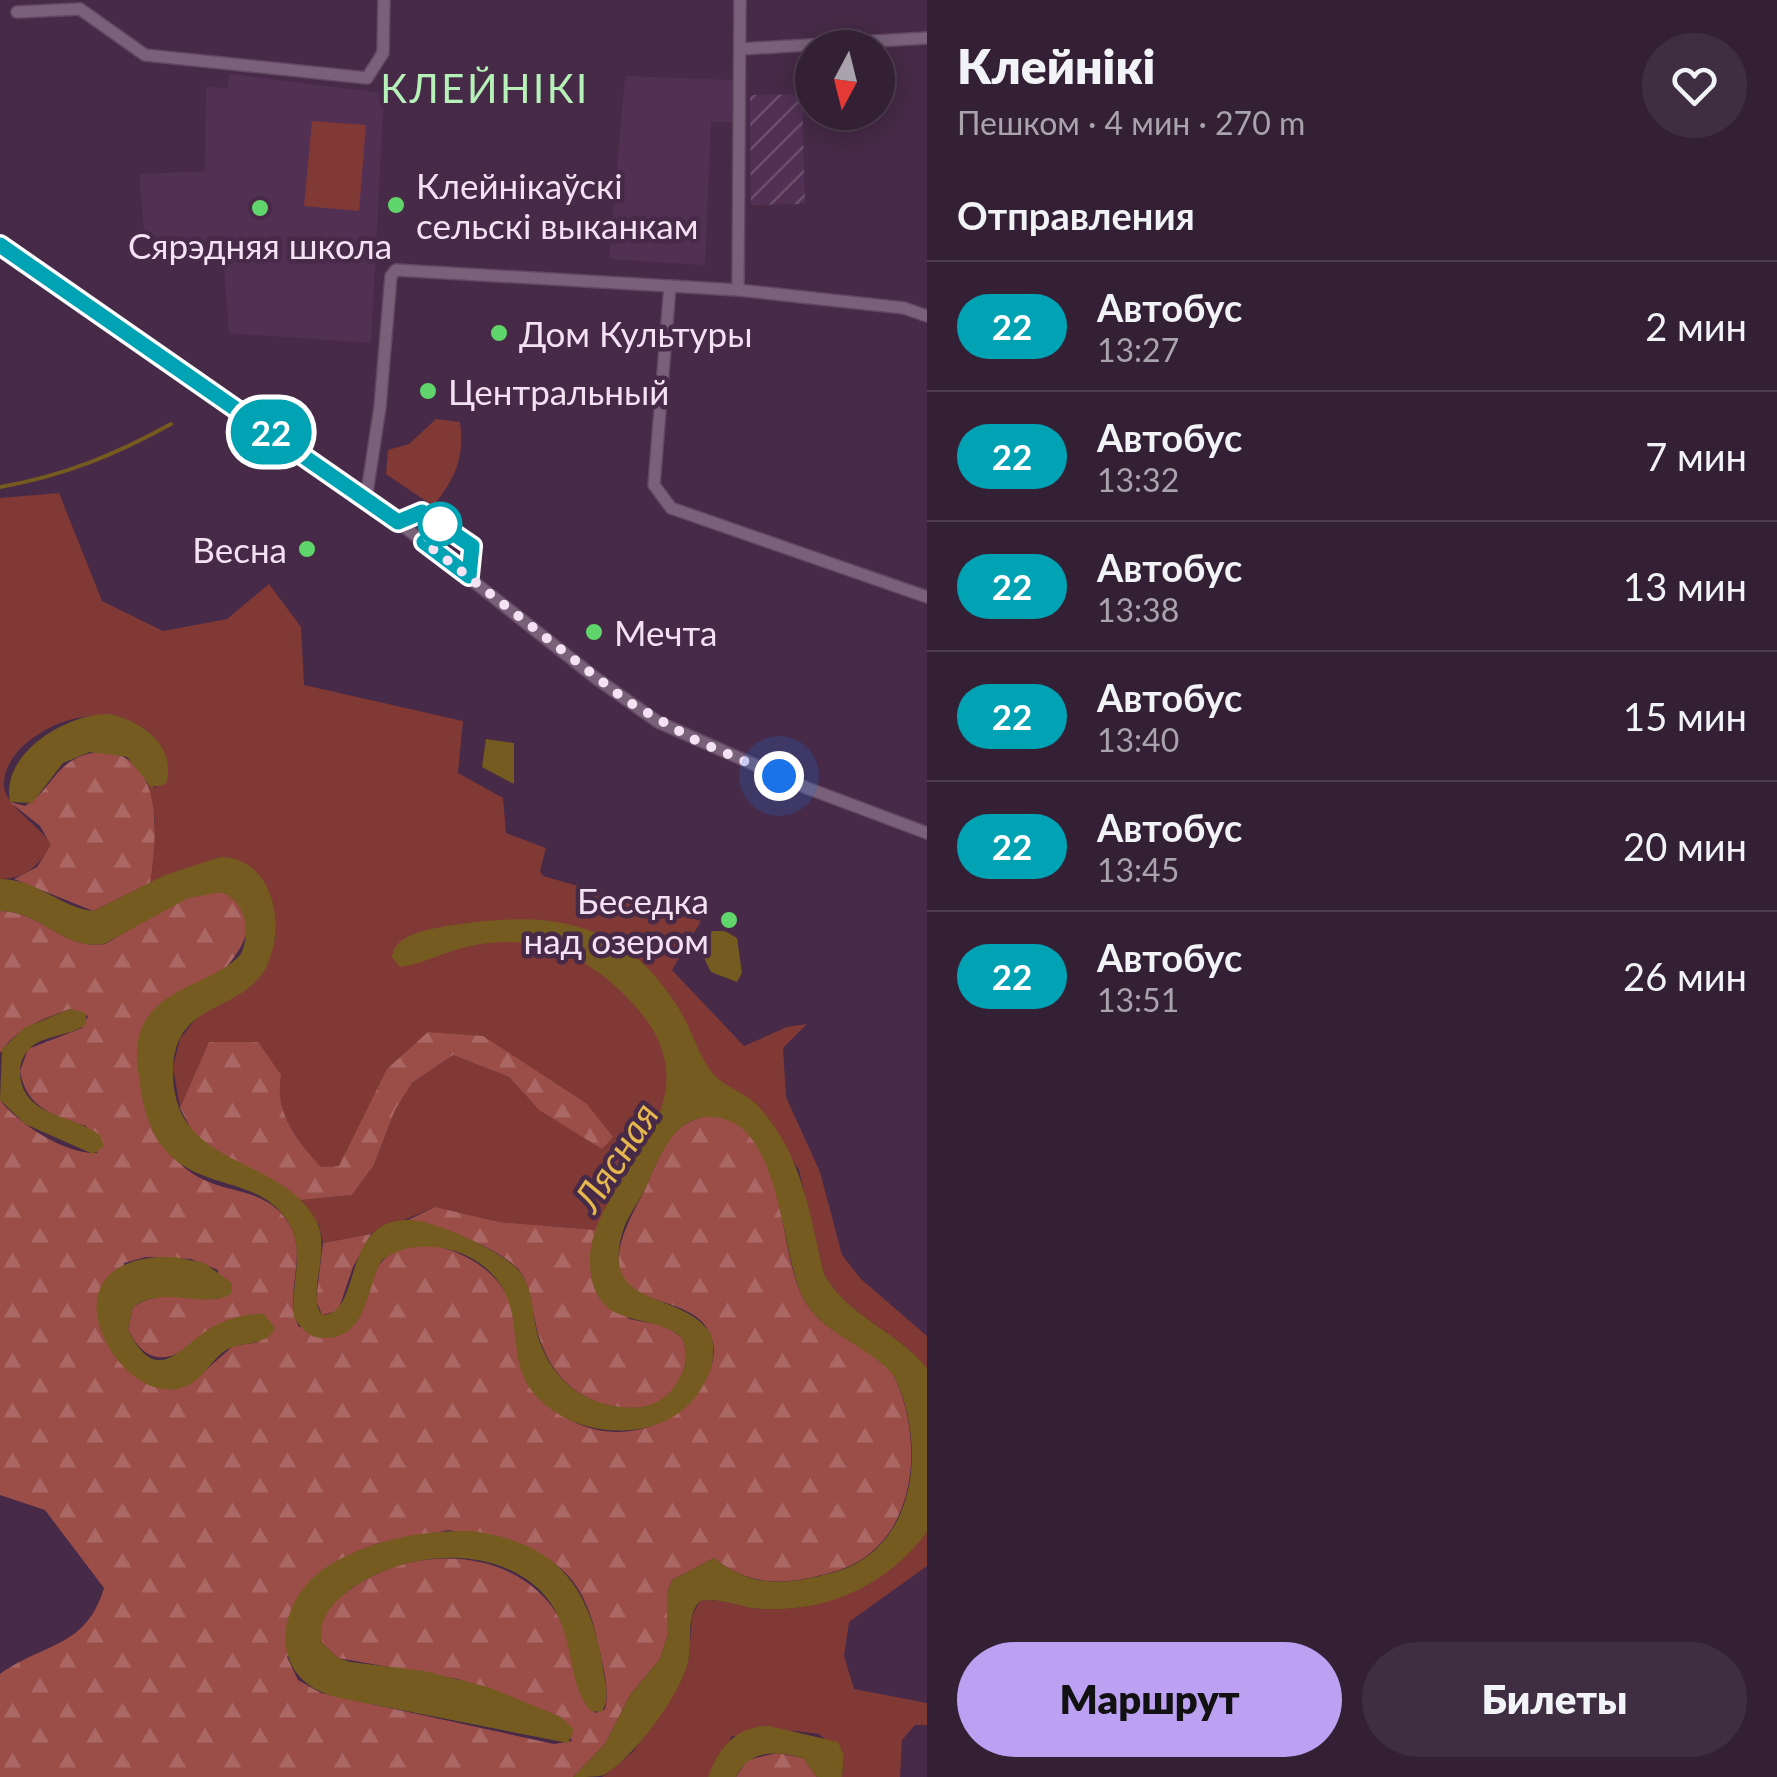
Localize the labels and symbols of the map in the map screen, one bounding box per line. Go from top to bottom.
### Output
north arrow [795,30,895,130]
district label: КЛЕЙНІКІ [380,64,590,112]
place label: Клейнікаўскі сельскі выканкам [416,164,698,246]
marker: Клейнікаўскі сельскі выканкам [385,194,407,216]
marker: Сярэдняя школа [249,197,271,219]
place label: Сярэдняя школа [128,224,392,266]
place label: Дом Культуры [519,312,752,354]
marker: Дом Культуры [488,322,510,344]
place label: Центральный [448,370,669,412]
marker: Центральный [417,380,439,402]
line badge: 22 [226,400,316,464]
unlabelled marker [419,503,461,545]
place label: Весна [192,528,287,570]
marker: Весна [296,538,318,560]
place label: Мечта [614,611,717,653]
marker: Мечта [583,621,605,643]
your location [754,751,804,801]
place label: Беседка над озером [523,879,709,961]
marker: Беседка над озером [718,909,740,931]
water label: Лясная [562,1093,667,1220]

